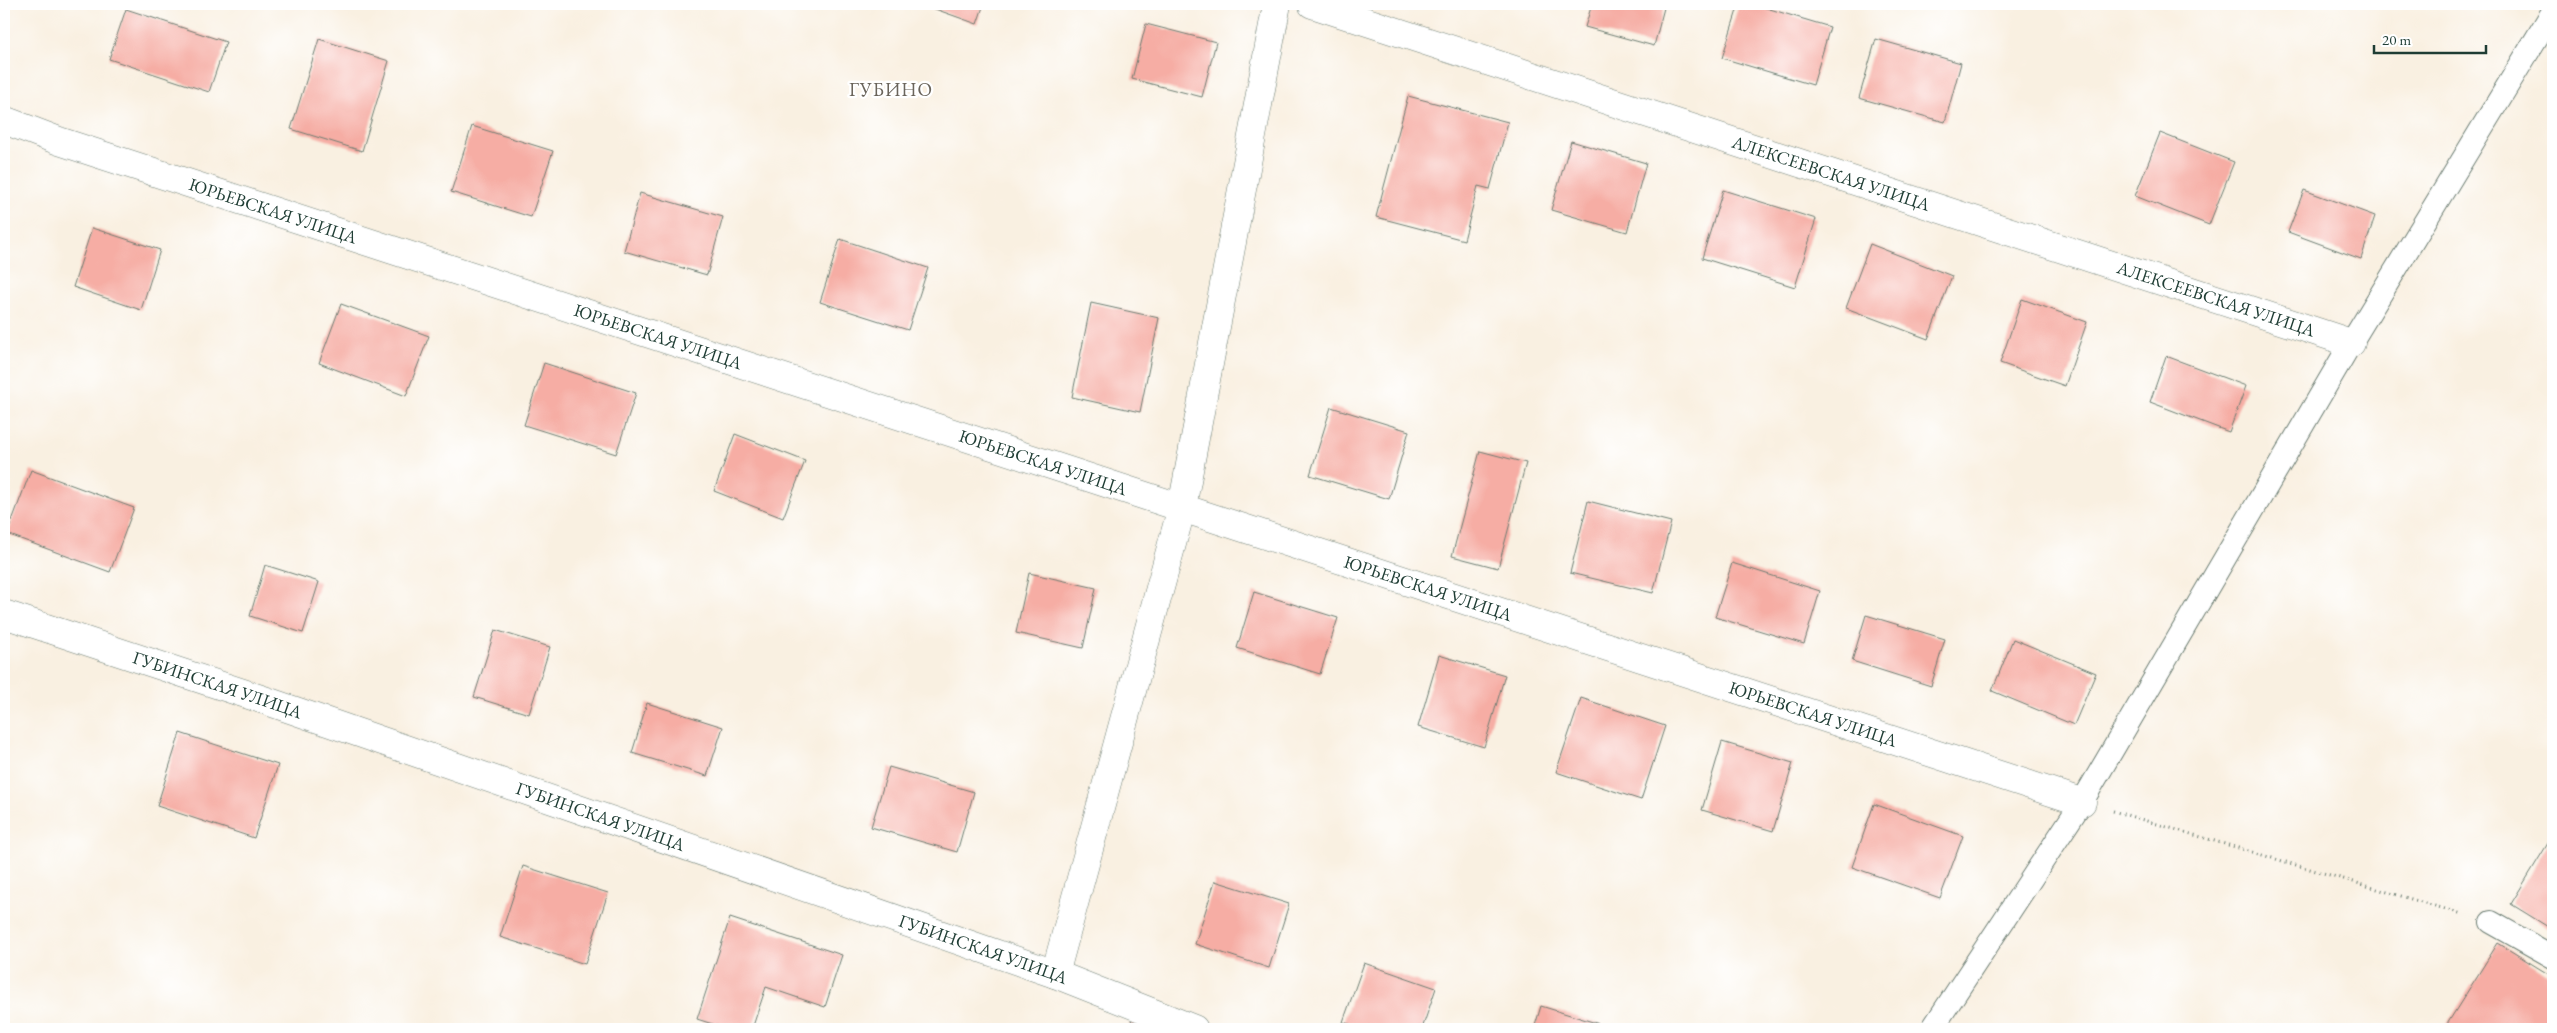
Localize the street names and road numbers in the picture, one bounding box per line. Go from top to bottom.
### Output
street label: АЛЕКСЕЕВСКАЯ УЛИЦА [1728,130,1934,216]
street label: ЮРЬЕВСКАЯ УЛИЦА [186,172,361,249]
street label: АЛЕКСЕЕВСКАЯ УЛИЦА [2113,255,2319,342]
street label: ЮРЬЕВСКАЯ УЛИЦА [571,298,746,375]
street label: ЮРЬЕВСКАЯ УЛИЦА [956,424,1131,500]
street label: ЮРЬЕВСКАЯ УЛИЦА [1341,550,1516,626]
street label: ГУБИНСКАЯ УЛИЦА [130,645,306,724]
street label: ЮРЬЕВСКАЯ УЛИЦА [1726,675,1901,752]
street label: ГУБИНСКАЯ УЛИЦА [513,776,689,856]
street label: ГУБИНСКАЯ УЛИЦА [896,909,1072,989]

